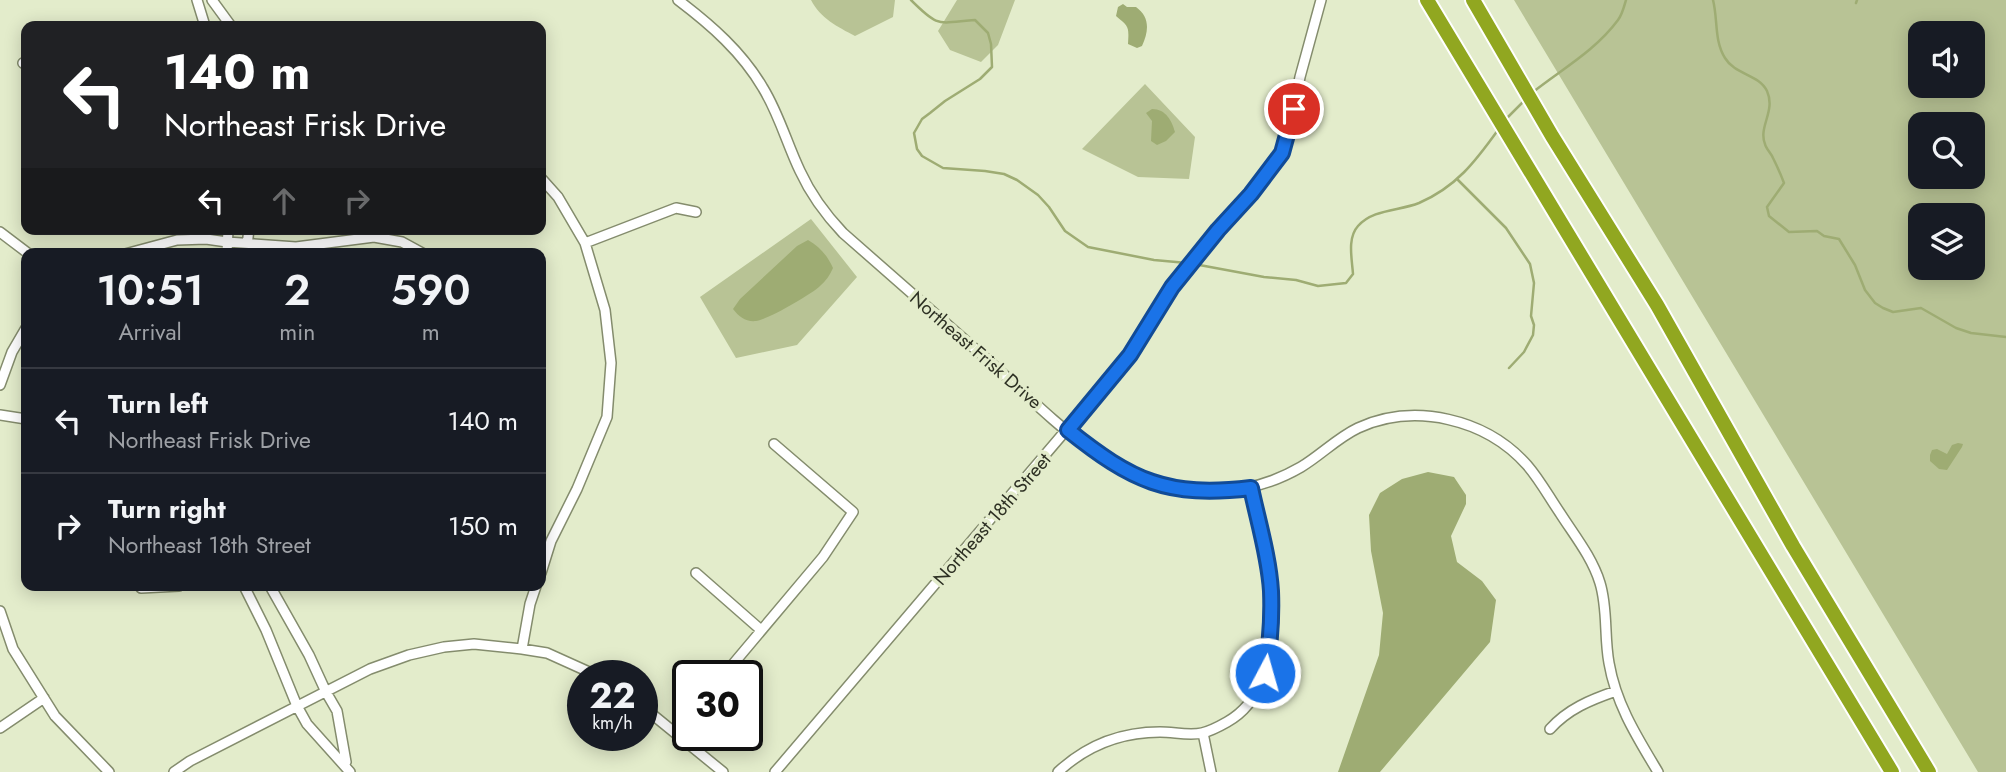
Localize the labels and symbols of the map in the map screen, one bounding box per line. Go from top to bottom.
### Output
pin [1264,79,1324,139]
street label: Northeast Frisk Drive [904,285,1048,415]
street label: Northeast 18th Street [927,447,1057,591]
position arrow [1228,636,1302,710]
speed limit sign: 30 [672,660,763,751]

